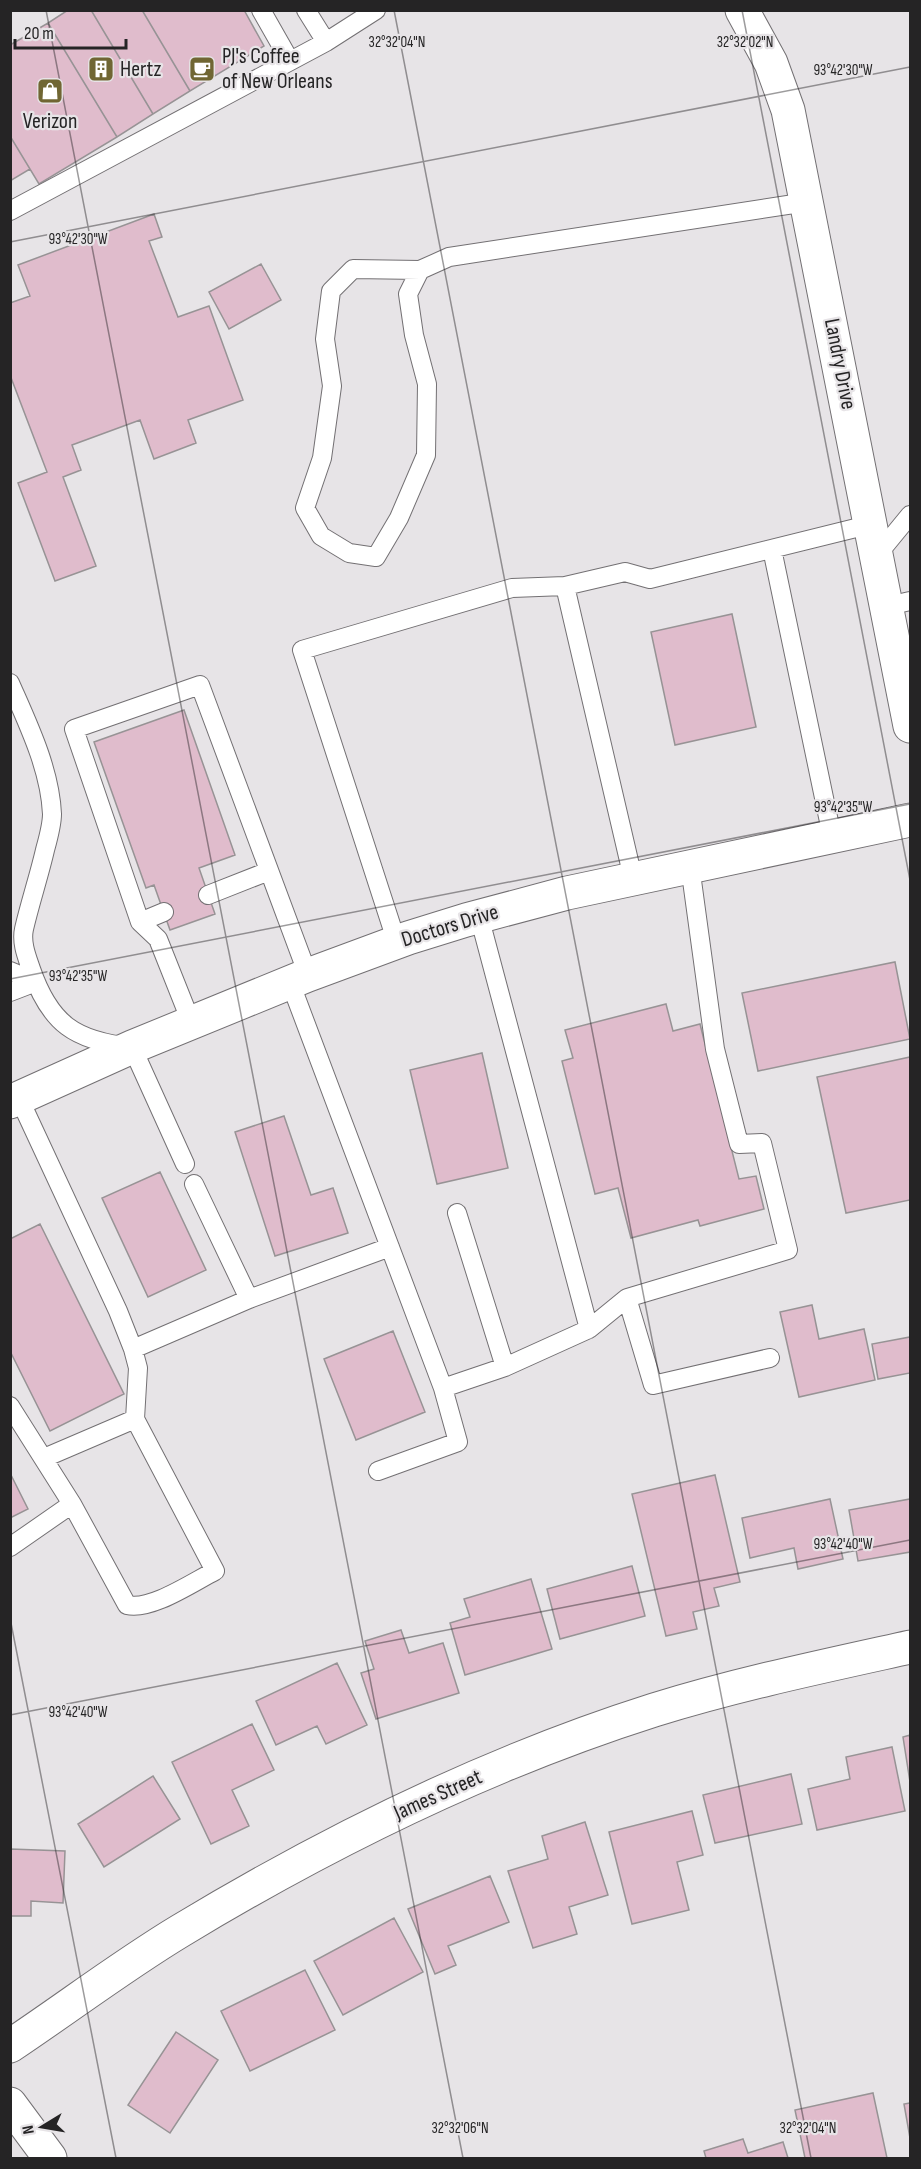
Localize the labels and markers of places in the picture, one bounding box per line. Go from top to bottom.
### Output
place label: PJ's Coffee of New Orleans [222,43,333,95]
building icon: Hertz [86,54,116,84]
cafe icon: PJ's Coffee of New Orleans [187,54,217,84]
place label: Hertz [120,56,161,83]
shop icon: Verizon [35,76,65,106]
place label: Verizon [23,108,77,135]

